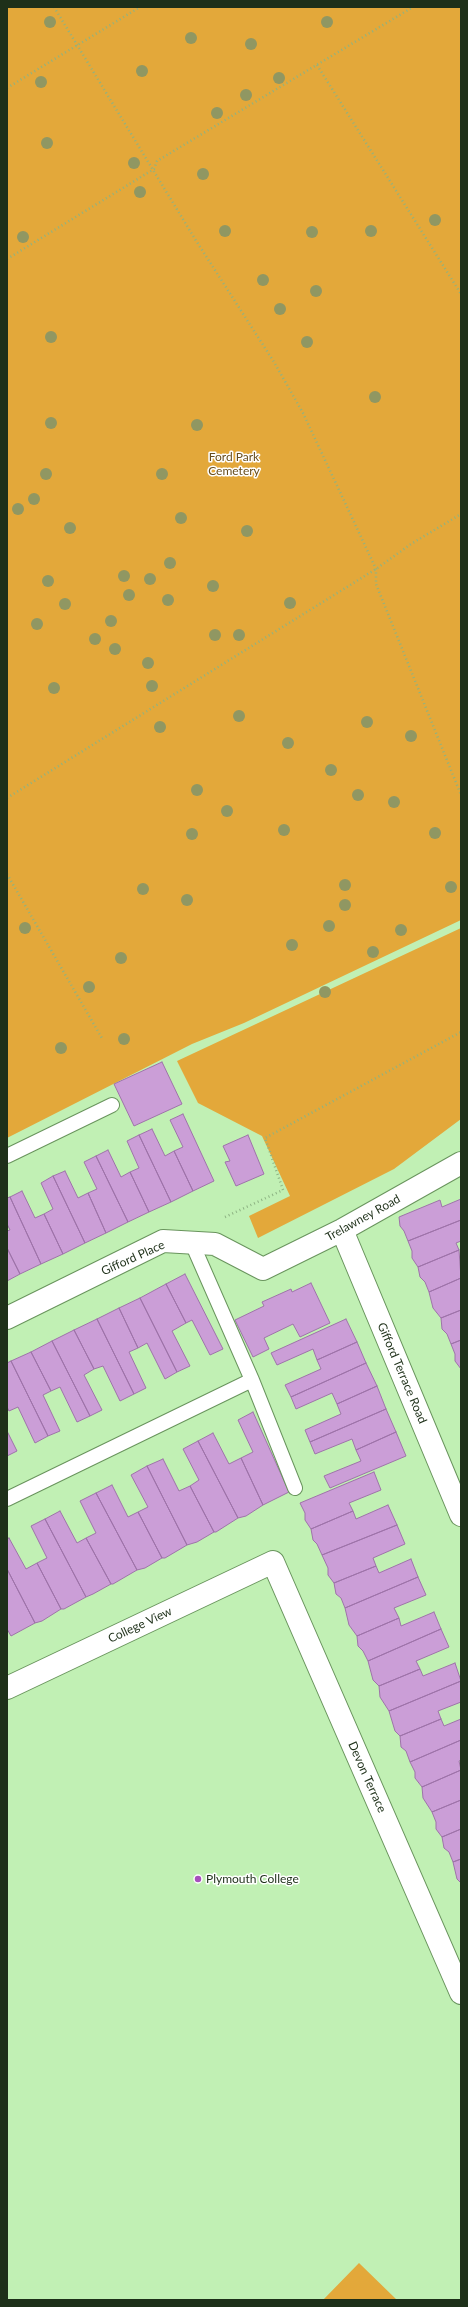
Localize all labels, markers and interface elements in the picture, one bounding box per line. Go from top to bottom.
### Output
park label: Ford Park Cemetery [208,450,260,478]
street label: Trelawney Road [323,1192,403,1244]
street label: Gifford Place [99,1238,167,1278]
street label: Gifford Terrace Road [374,1320,430,1426]
street label: College View [106,1604,174,1646]
street label: Devon Terrace [345,1739,389,1815]
place label: Plymouth College [206,1872,299,1886]
marker: Plymouth College [193,1874,203,1884]

